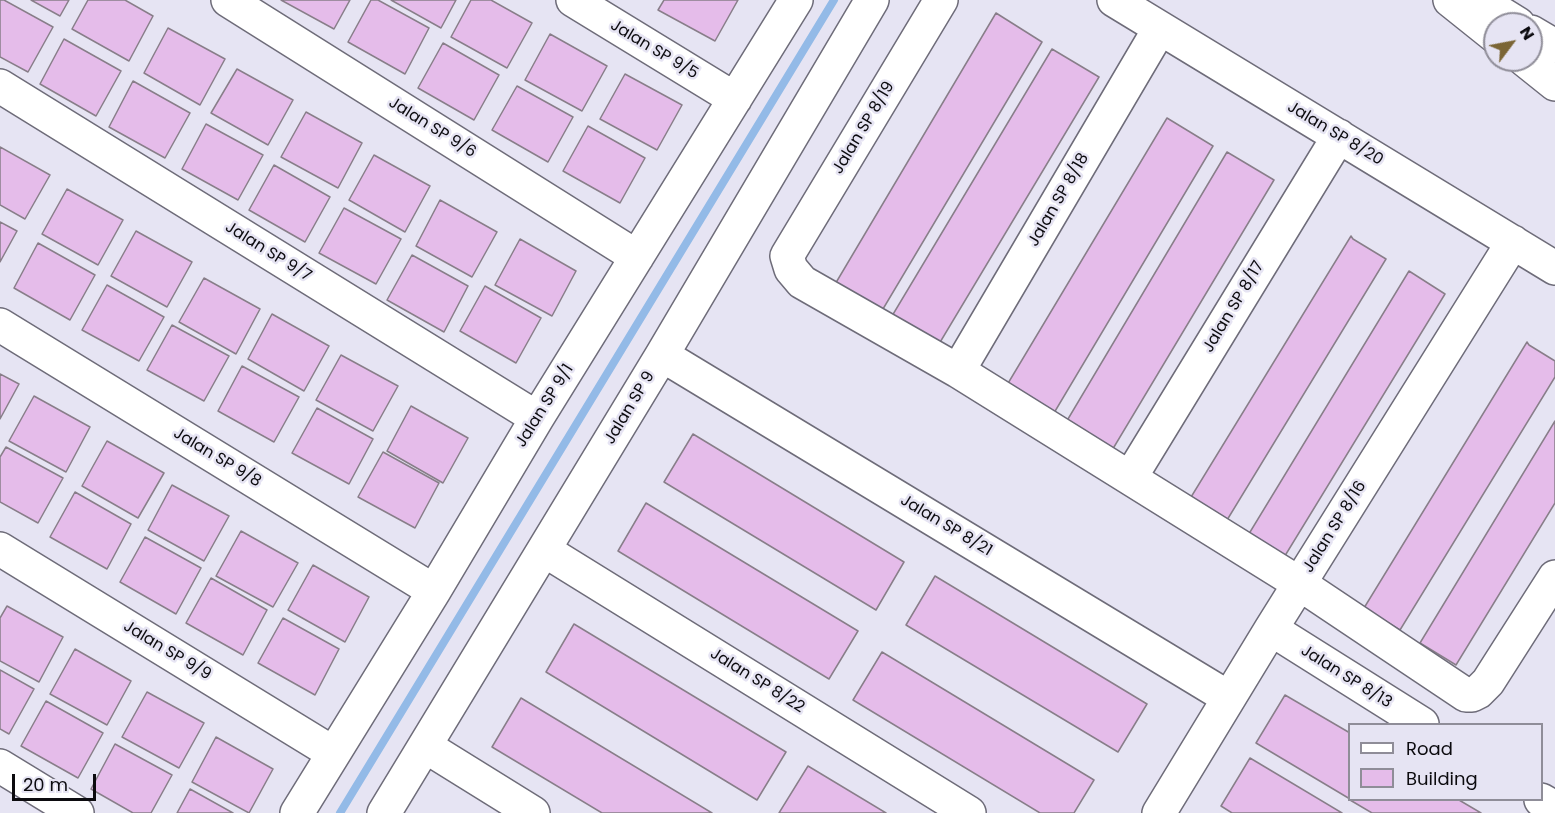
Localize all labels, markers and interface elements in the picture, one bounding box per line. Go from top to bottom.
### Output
north arrow [1483,12,1543,72]
street label: Jalan SP 9/5 [607,16,701,84]
text: N [1514,22,1540,44]
street label: Jalan SP 8/19 [829,78,899,178]
street label: Jalan SP 9/6 [385,94,479,162]
street label: Jalan SP 8/20 [1284,98,1386,170]
street label: Jalan SP 8/18 [1025,150,1093,250]
street label: Jalan SP 9/7 [221,218,315,286]
street label: Jalan SP 8/17 [1199,258,1269,356]
street label: Jalan SP 9/1 [512,361,578,451]
street label: Jalan SP 9 [601,368,659,448]
street label: Jalan SP 9/8 [170,424,264,492]
street label: Jalan SP 8/16 [1299,478,1371,576]
street label: Jalan SP 8/21 [897,491,995,561]
street label: Jalan SP 9/9 [120,617,214,685]
street label: Jalan SP 8/13 [1297,641,1395,713]
street label: Jalan SP 8/22 [706,644,808,718]
legend [1348,723,1543,801]
text: Road [1406,736,1453,761]
scale bar [15,762,99,800]
text: Building [1406,766,1478,791]
text: 20 m [23,772,68,797]

